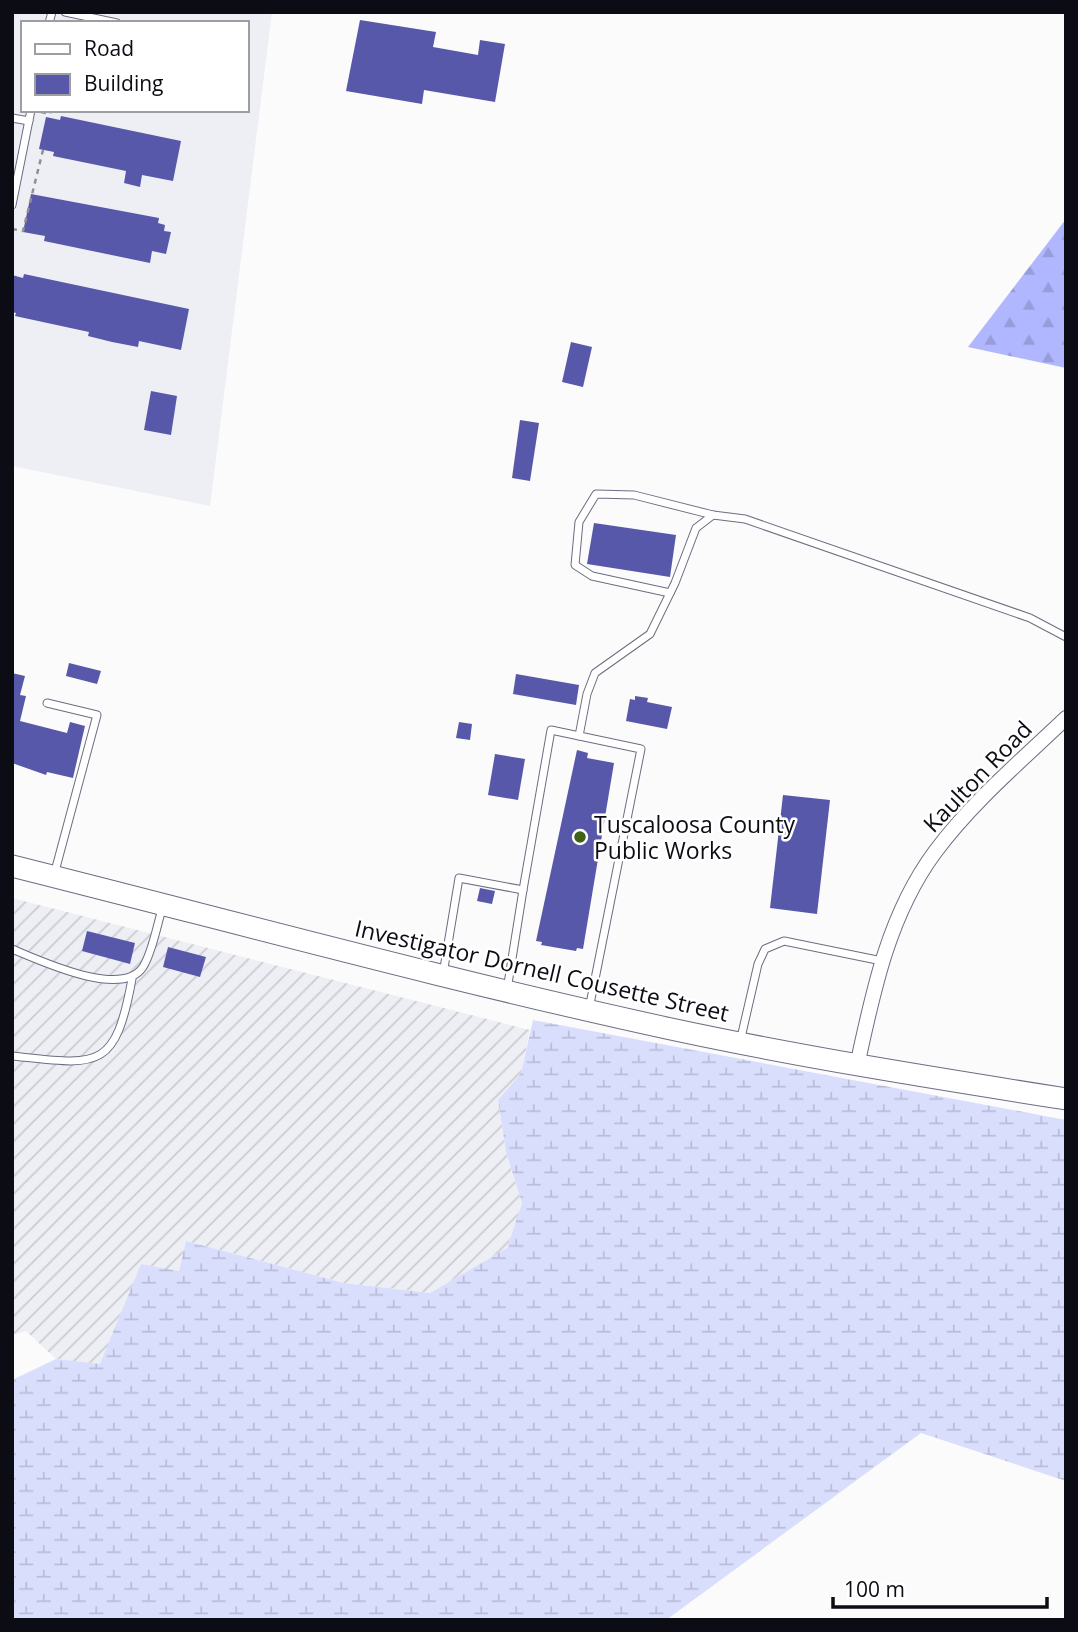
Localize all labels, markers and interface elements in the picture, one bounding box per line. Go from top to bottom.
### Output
legend [21,21,248,112]
text: Road [84,34,134,62]
text: Building [84,69,163,97]
street label: Kaulton Road [916,713,1038,839]
place label: Tuscaloosa County Public Works [594,808,795,866]
marker: Tuscaloosa County Public Works [572,829,588,845]
street label: Investigator Dornell Cousette Street [352,911,732,1029]
scale bar [833,1566,1046,1610]
text: 100 m [844,1575,905,1603]

